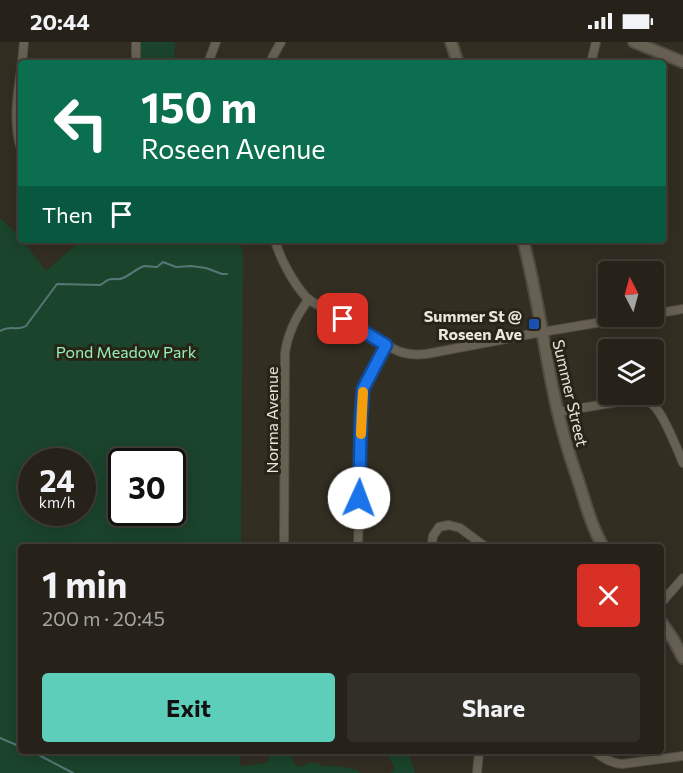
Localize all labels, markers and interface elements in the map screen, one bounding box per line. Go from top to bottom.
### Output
text: 20:44 [30,8,90,35]
text: 150 m [141,80,257,132]
icon: left [42,84,120,162]
text: Roseen Avenue [141,132,326,165]
icon: arrive [105,198,138,231]
text: Then [42,201,93,228]
north arrow [598,261,664,327]
map controls [598,261,664,405]
pin [317,293,368,344]
icon: arrive [326,302,359,335]
place label: Summer St @ Roseen Ave [424,306,522,343]
marker: Summer St @ Roseen Ave [527,317,541,331]
street label: Summer Street [549,338,593,449]
button: layers [598,339,664,405]
park label: Pond Meadow Park [56,342,197,361]
street label: Norma Avenue [262,367,281,473]
speed limit sign: 30 [108,448,186,526]
text: 24 [39,461,75,498]
position arrow [327,466,391,530]
text: km/h [39,493,75,511]
text: 1 min [42,561,127,605]
button: close [577,564,640,627]
text: 200 m · 20:45 [42,606,165,630]
button: Exit [42,673,335,742]
button: Share [347,673,640,742]

